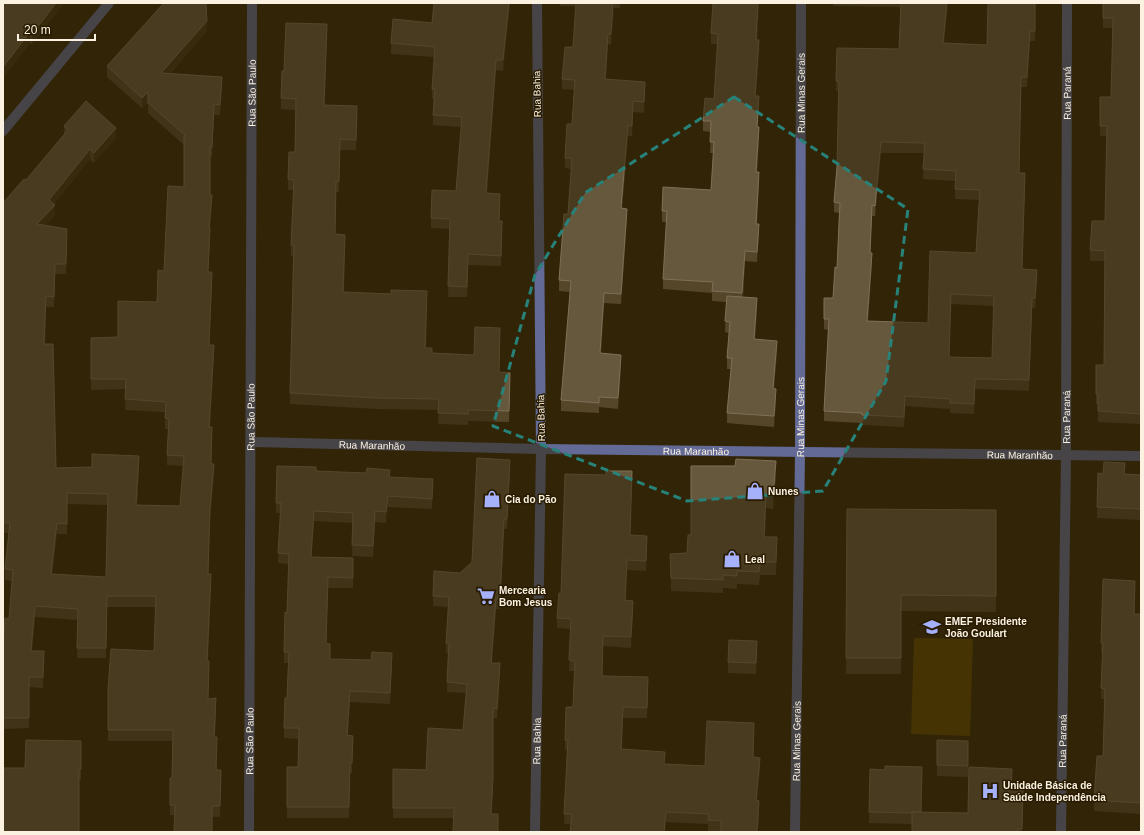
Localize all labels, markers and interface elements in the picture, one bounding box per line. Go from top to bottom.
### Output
scale bar [18,16,95,42]
text: 20 m [24,23,51,37]
street label: Rua Minas Gerais [795,53,806,133]
street label: Rua São Paulo [246,59,257,127]
street label: Rua Paraná [1061,66,1072,120]
street label: Rua Bahia [531,70,543,117]
street label: Rua Minas Gerais [794,377,806,457]
street label: Rua São Paulo [245,383,256,451]
street label: Rua Paraná [1061,390,1072,444]
street label: Rua Bahia [535,394,547,441]
street label: Rua Maranhão [339,439,406,451]
street label: Rua Maranhão [663,445,730,457]
street label: Rua Maranhão [987,449,1053,460]
shop icon: Nunes [745,481,765,501]
place label: Nunes [768,486,799,497]
shop icon: Cia do Pão [482,489,502,509]
place label: Cia do Pão [505,494,557,505]
shop icon: Leal [722,549,742,569]
place label: Leal [745,554,765,565]
place label: Mercearia Bom Jesus [499,585,553,608]
supermarket icon: Mercearia Bom Jesus [476,586,496,606]
place label: EMEF Presidente João Goulart [945,616,1027,639]
school or university icon: EMEF Presidente João Goulart [922,617,942,637]
street label: Rua Minas Gerais [790,701,802,781]
street label: Rua São Paulo [244,707,255,775]
street label: Rua Paraná [1056,714,1068,768]
street label: Rua Bahia [531,717,542,764]
place label: Unidade Básica de Saúde Independência [1003,780,1106,803]
hospital icon: Unidade Básica de Saúde Independência [980,781,1000,801]

